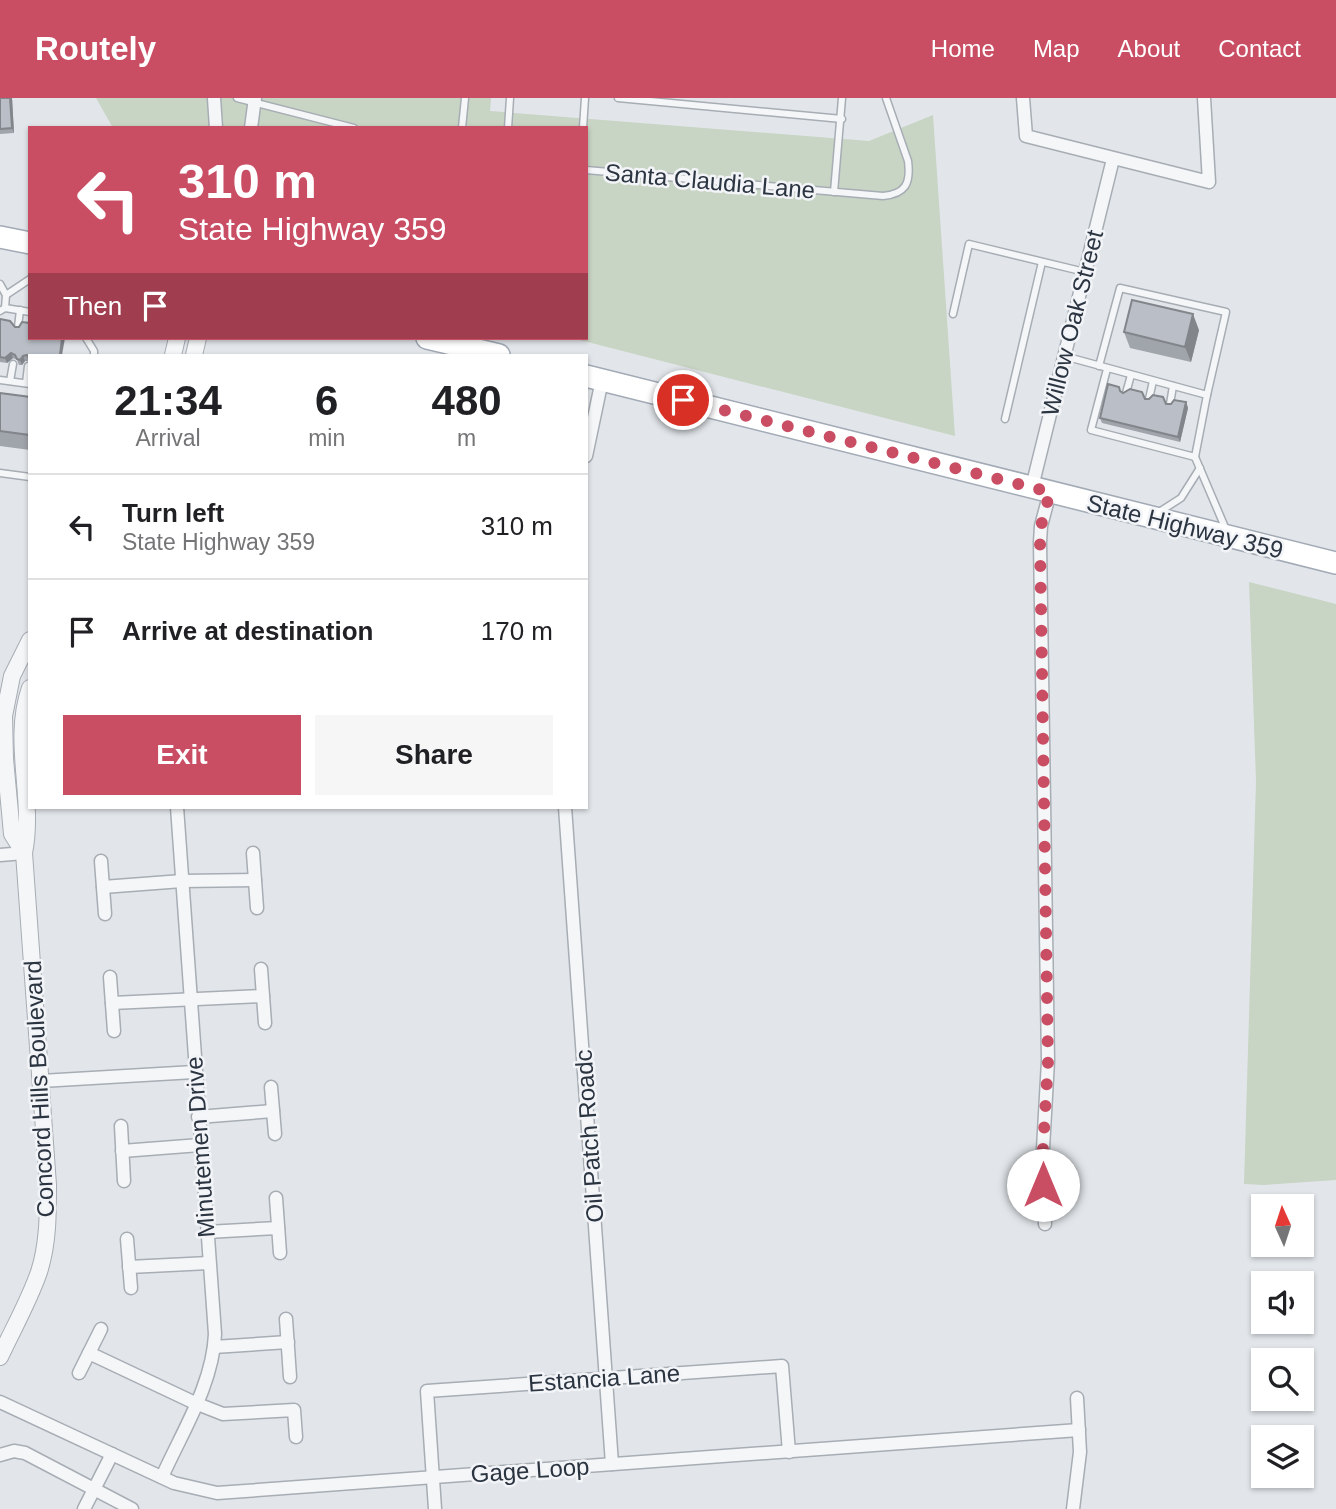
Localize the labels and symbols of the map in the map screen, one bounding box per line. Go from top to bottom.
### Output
street label: Santa Claudia Lane [604,158,816,204]
street label: Willow Oak Street [1036,227,1108,419]
pin [653,370,713,430]
street label: State Highway 359 [1084,489,1286,563]
street label: Concord Hills Boulevard [19,960,59,1218]
street label: Oil Patch Roadc [569,1049,609,1223]
street label: Minutemen Drive [180,1056,220,1238]
position arrow [1006,1148,1080,1222]
north arrow [1251,1194,1314,1256]
street label: Estancia Lane [527,1359,681,1397]
street label: Gage Loop [470,1452,590,1488]

